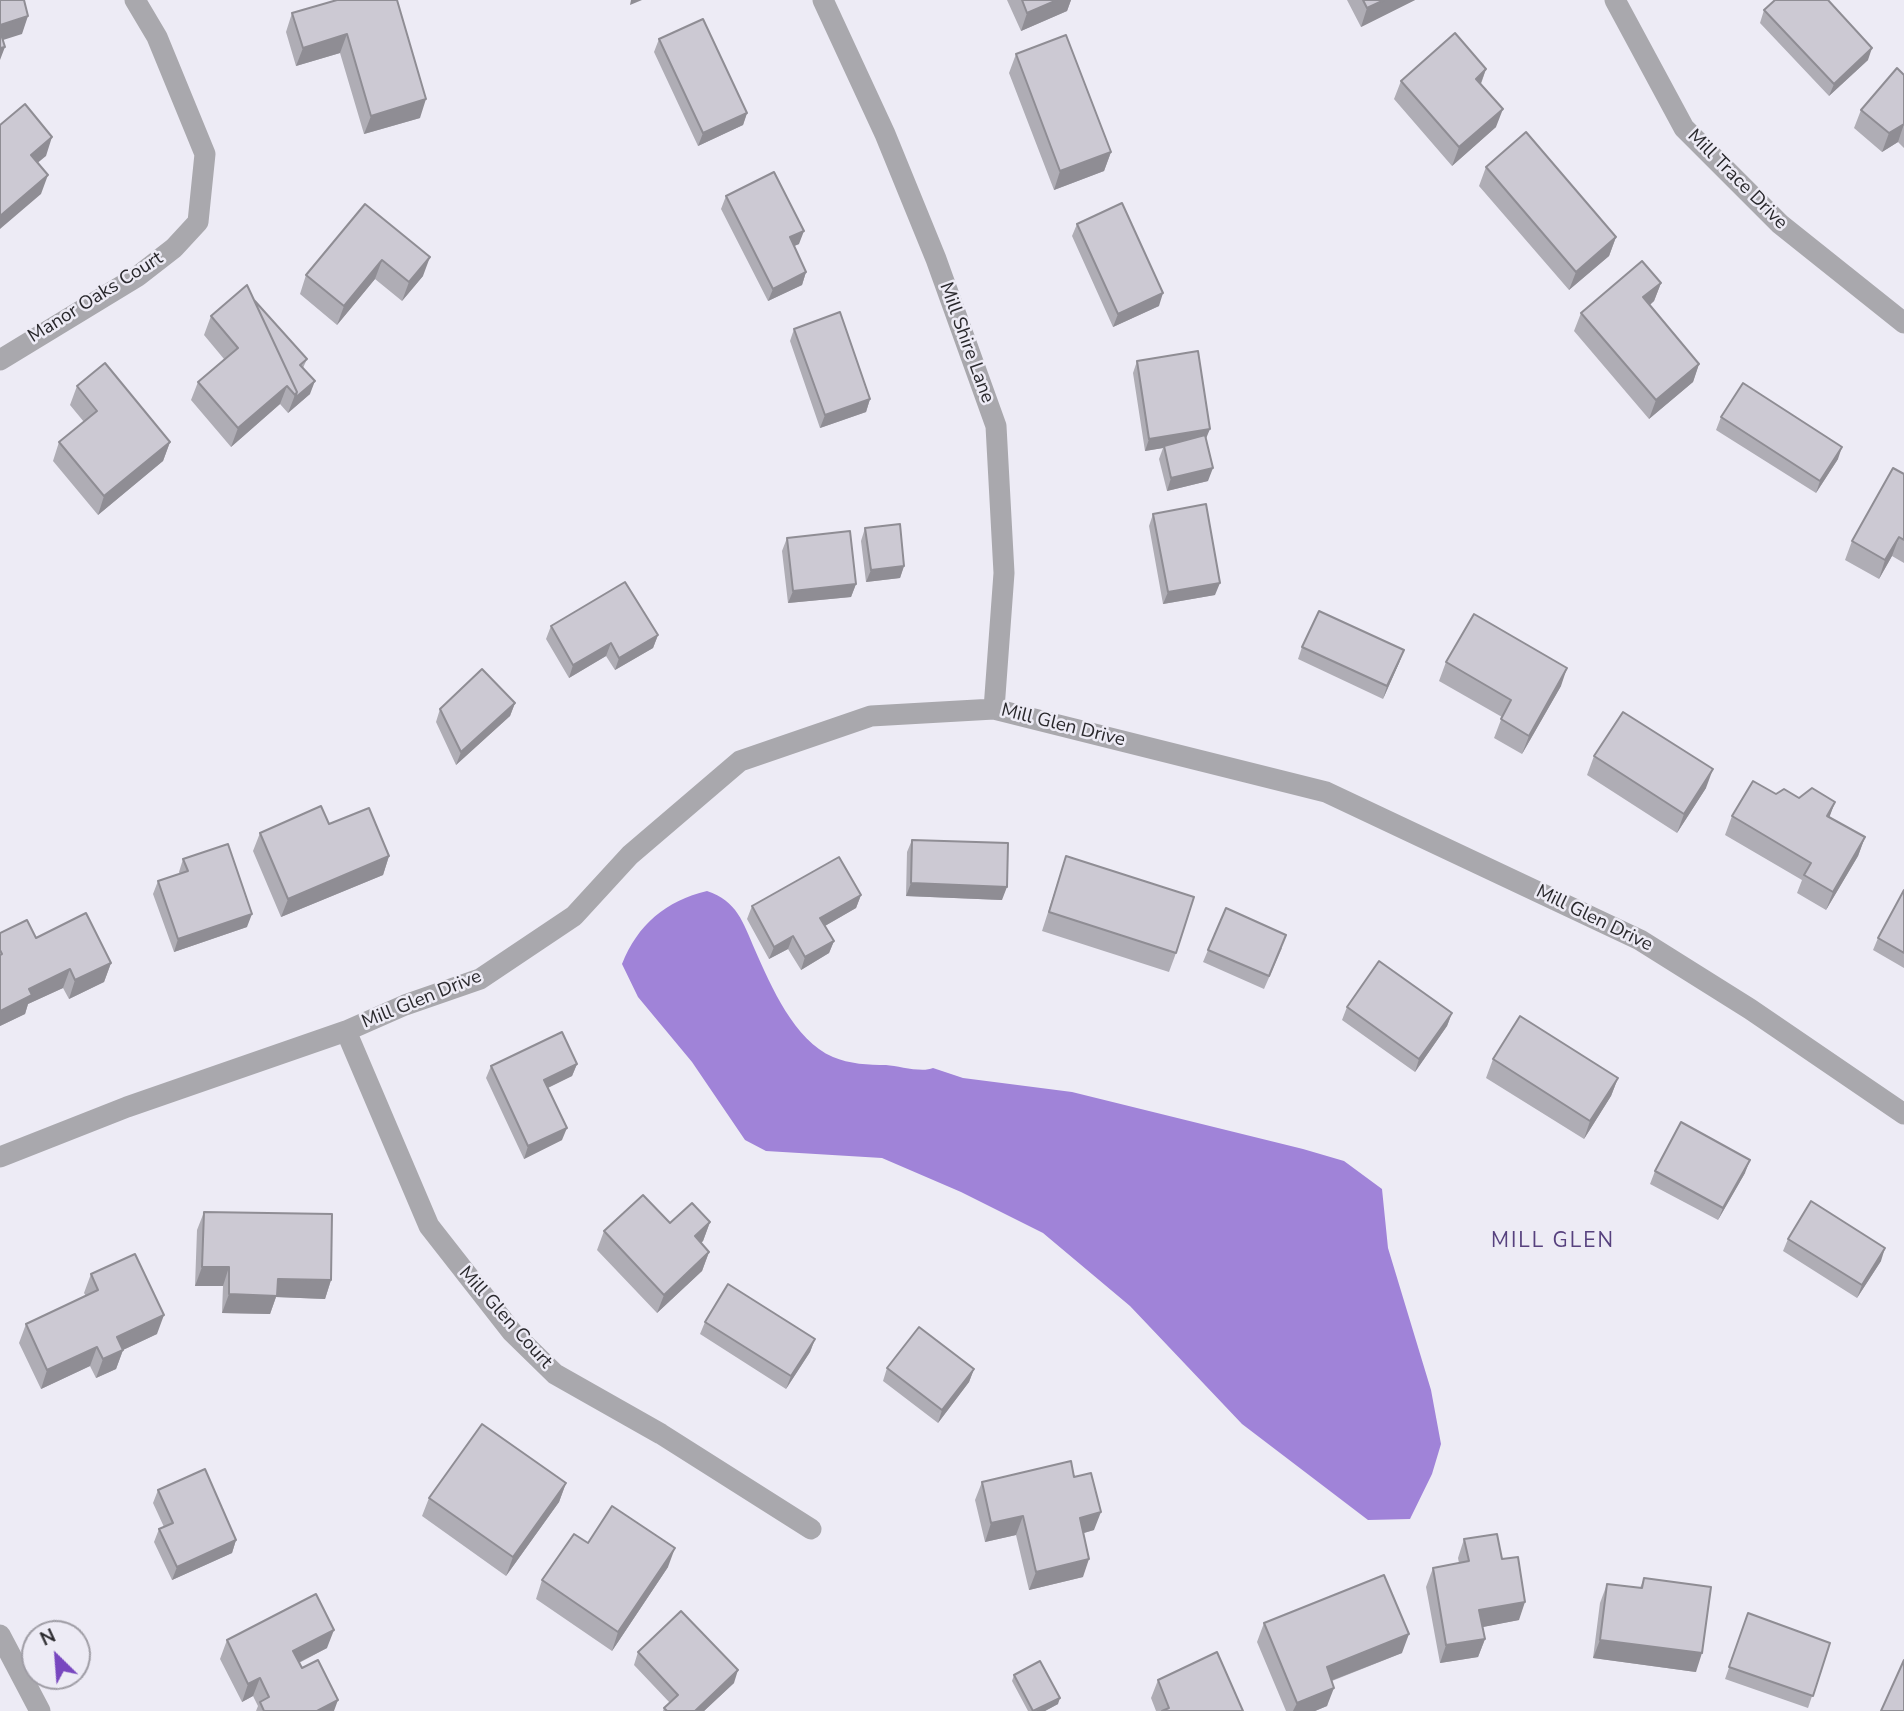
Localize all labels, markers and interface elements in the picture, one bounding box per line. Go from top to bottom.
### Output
street label: Mill Trace Drive [1682,125,1792,235]
street label: Manor Oaks Court [24,247,168,349]
street label: Mill Shire Lane [934,280,998,406]
street label: Mill Glen Drive [999,700,1127,752]
street label: Mill Glen Drive [1532,881,1656,957]
street label: Mill Glen Drive [359,966,485,1034]
district label: MILL GLEN [1492,1229,1614,1255]
street label: Mill Glen Court [453,1262,557,1374]
north arrow [21,1620,91,1690]
text: N [36,1623,60,1653]

